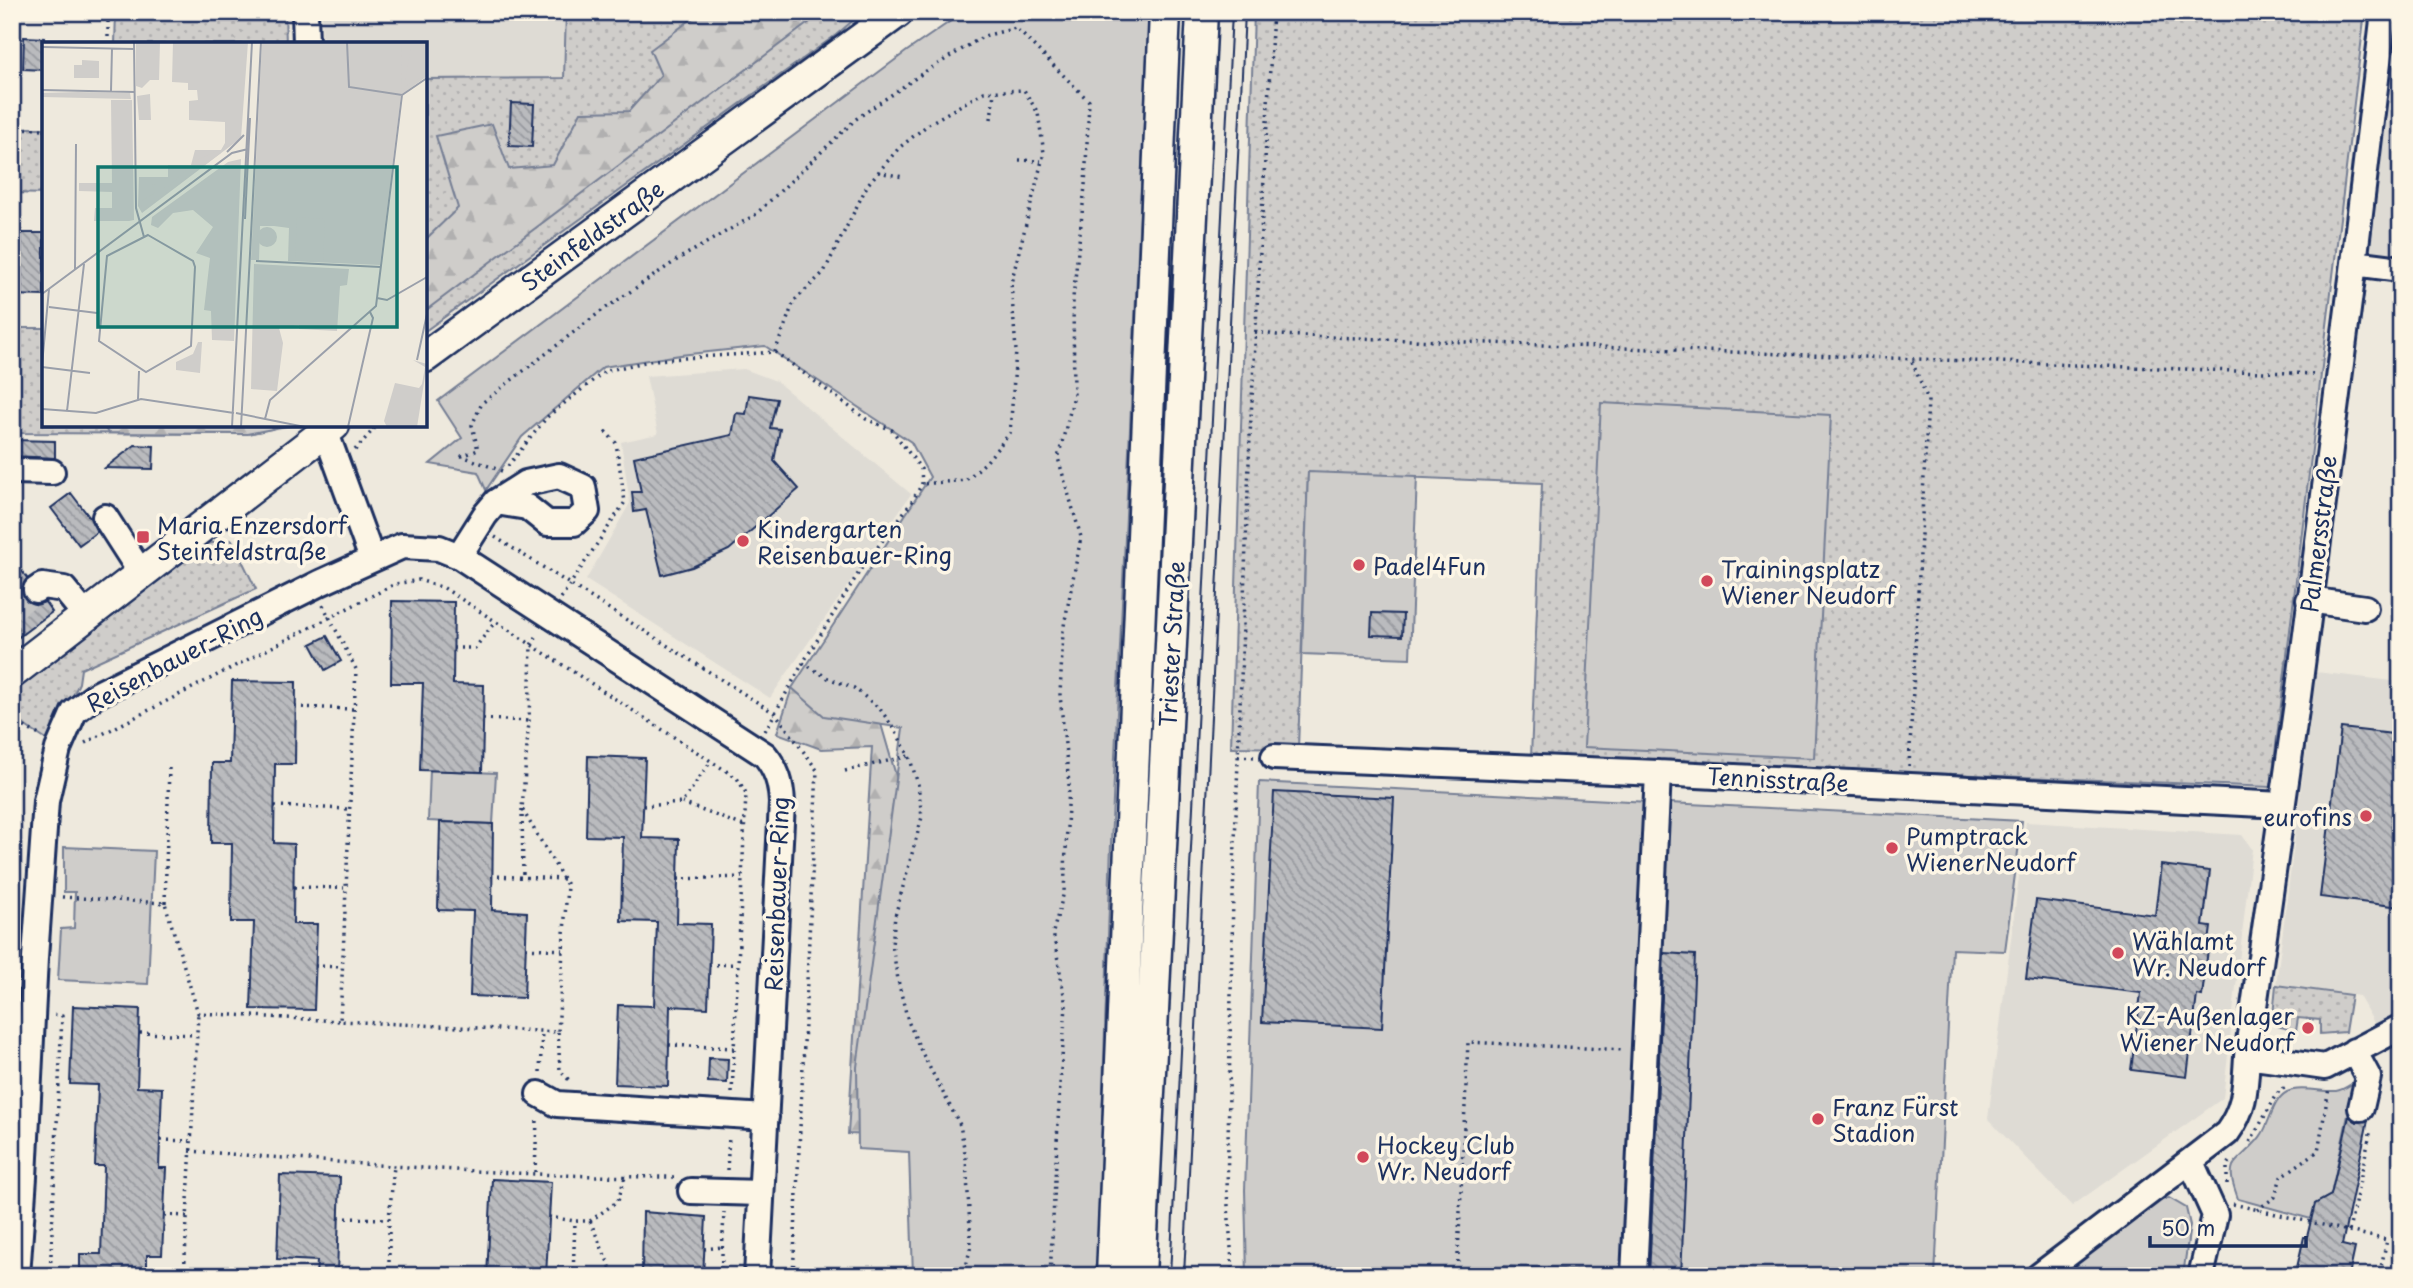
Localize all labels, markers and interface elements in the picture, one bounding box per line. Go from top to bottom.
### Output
inset map [42,42,427,427]
street label: Steinfeldstraße [513,171,671,299]
street label: Palmersstraße [2291,453,2345,615]
place label: Maria Enzersdorf Steinfeldstraße [157,507,349,568]
place label: Kindergarten Reisenbauer-Ring [757,511,952,572]
marker: Maria Enzersdorf Steinfeldstraße [135,529,151,545]
marker: Kindergarten Reisenbauer-Ring [735,533,751,549]
place label: Padel4Fun [1373,548,1486,583]
place label: Trainingsplatz Wiener Neudorf [1721,551,1898,612]
marker: Padel4Fun [1351,557,1367,573]
street label: Triester Straße [1149,560,1193,728]
marker: Trainingsplatz Wiener Neudorf [1699,573,1715,589]
street label: Reisenbauer-Ring [80,598,268,720]
street label: Tennisstraße [1706,758,1850,800]
street label: Reisenbauer-Ring [755,796,797,992]
place label: eurofins [2263,799,2352,834]
marker: eurofins [2358,808,2374,824]
place label: Pumptrack WienerNeudorf [1906,818,2078,879]
marker: Pumptrack WienerNeudorf [1884,840,1900,856]
place label: Wählamt Wr. Neudorf [2132,923,2267,984]
marker: Wählamt Wr. Neudorf [2110,945,2126,961]
place label: KZ-Außenlager Wiener Neudorf [2119,998,2296,1059]
marker: KZ-Außenlager Wiener Neudorf [2300,1020,2316,1036]
place label: Franz Fürst Stadion [1832,1089,1958,1150]
marker: Franz Fürst Stadion [1810,1111,1826,1127]
place label: Hockey Club Wr. Neudorf [1377,1127,1515,1188]
marker: Hockey Club Wr. Neudorf [1355,1149,1371,1165]
scale bar [2150,1204,2306,1248]
text: 50 m [2161,1211,2215,1243]

